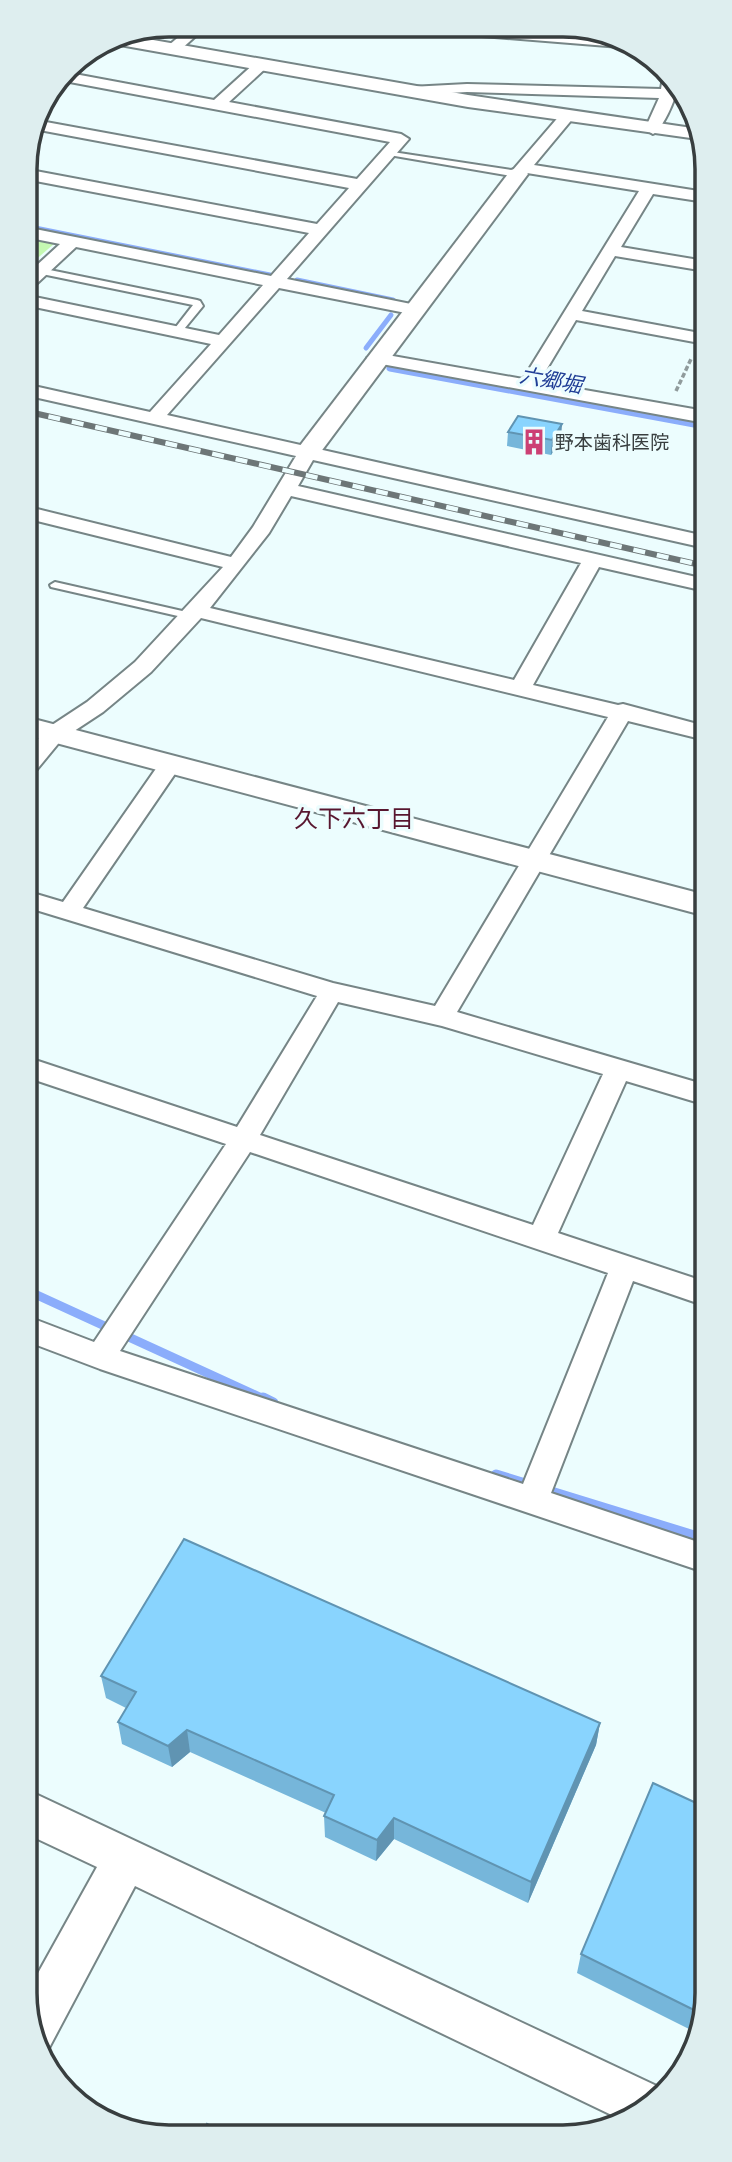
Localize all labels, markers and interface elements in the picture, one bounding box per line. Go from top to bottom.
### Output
water label: 六郷堀 [518,362,587,398]
building icon: 野本歯科医院 [519,427,549,457]
place label: 野本歯科医院 [555,431,669,454]
district label: 久下六丁目 [294,805,414,833]

